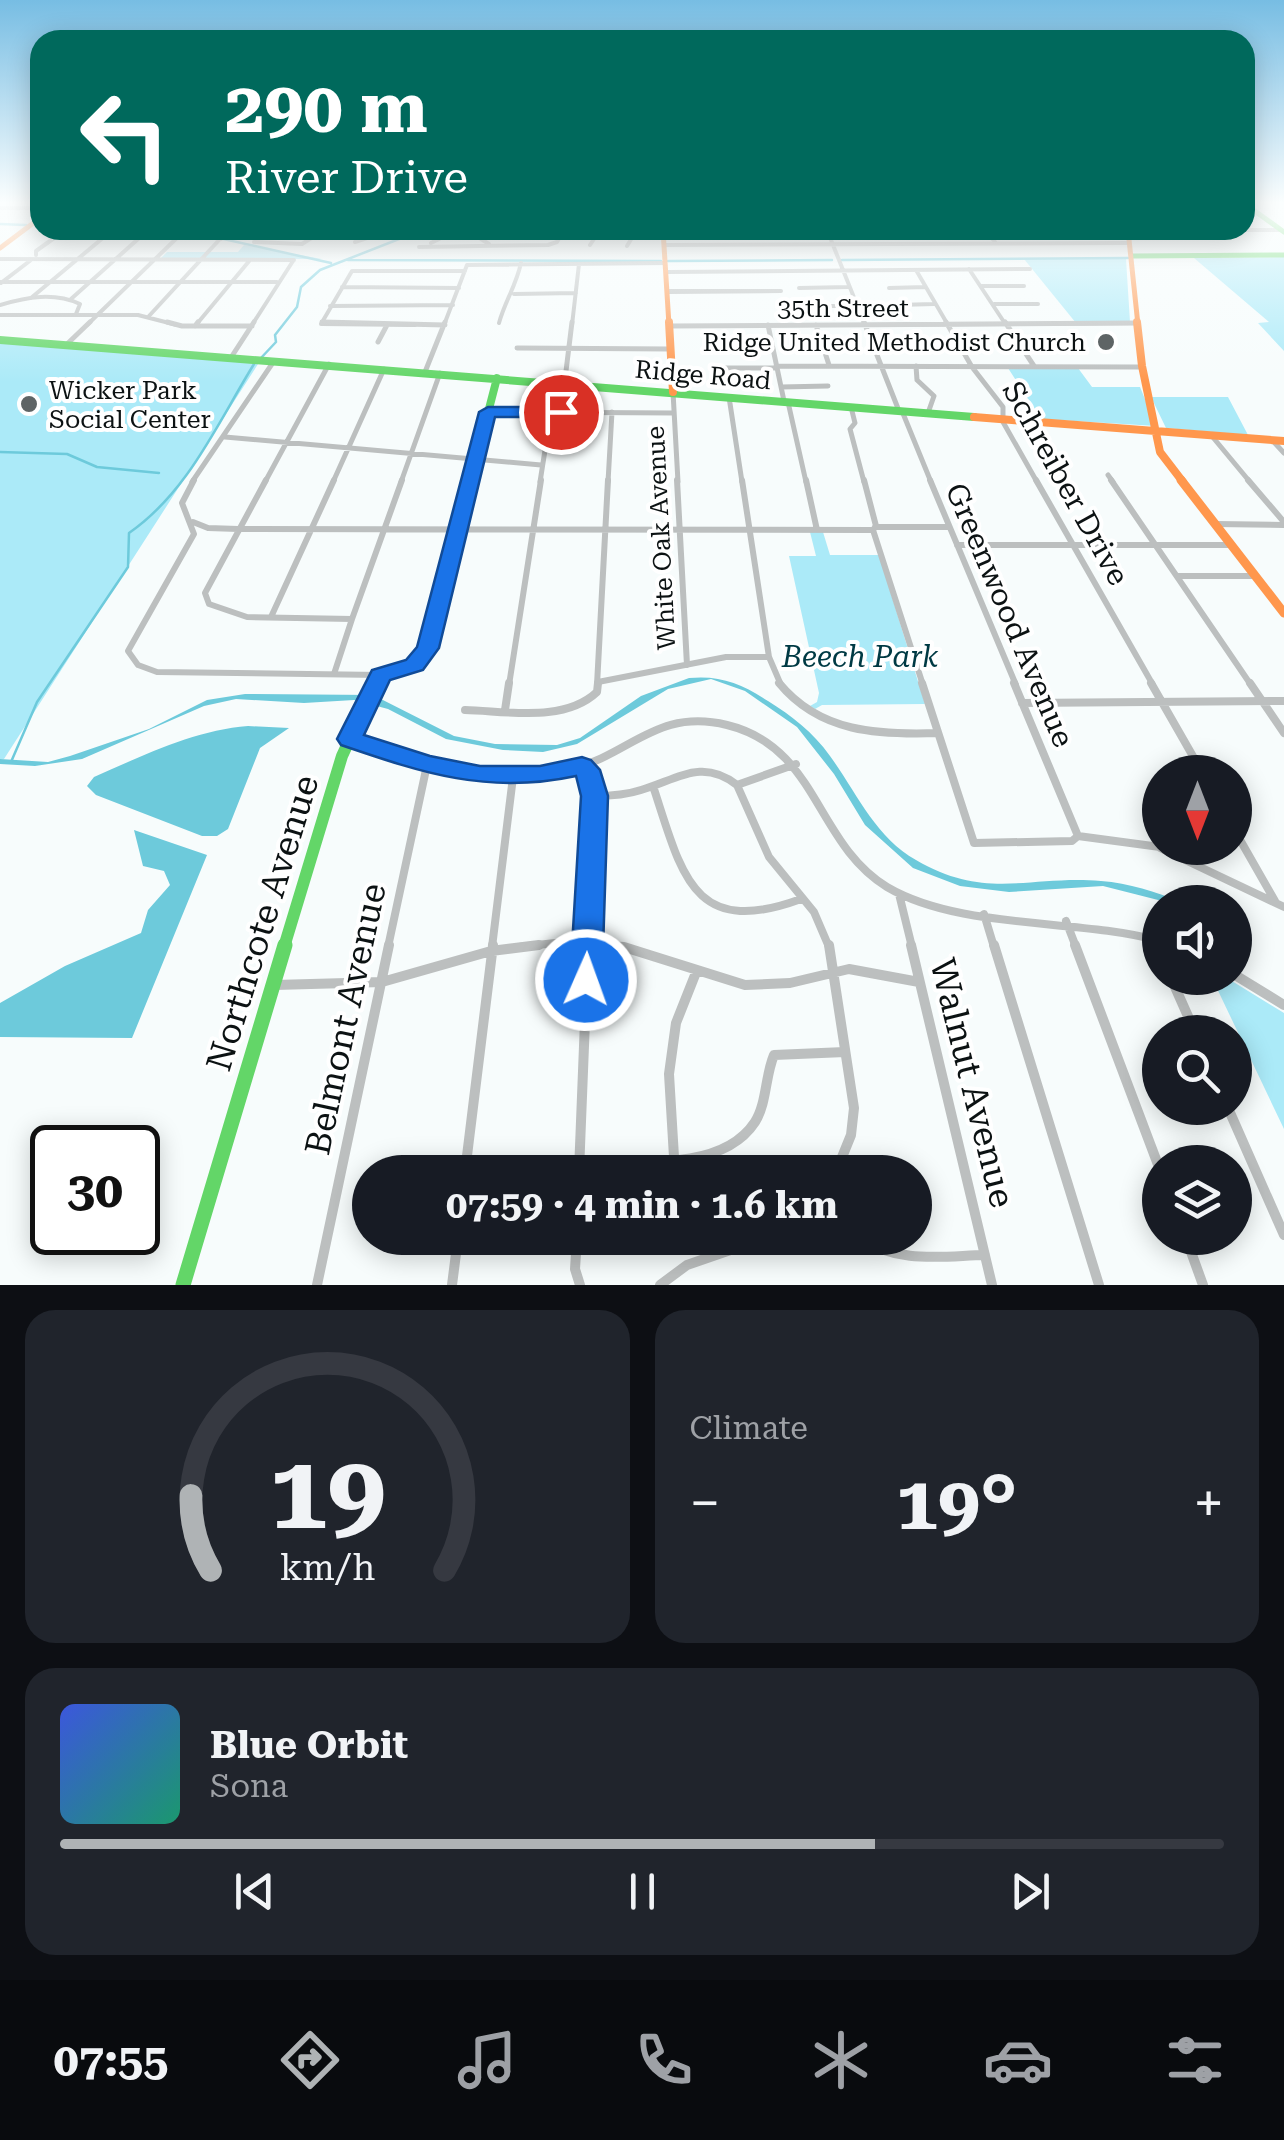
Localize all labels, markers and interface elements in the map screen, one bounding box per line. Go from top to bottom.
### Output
text: 290 m [225,67,428,149]
icon: left [60,70,190,200]
text: River Drive [225,151,468,204]
street label: 35th Street [777,294,909,323]
place label: Ridge United Methodist Church [703,328,1086,357]
marker: Ridge United Methodist Church [1095,331,1117,353]
street label: Ridge Road [634,355,772,395]
pin [519,370,604,455]
street label: Schreiber Drive [996,375,1136,591]
place label: Wicker Park Social Center [49,376,211,434]
icon: arrive [534,385,589,440]
marker: Wicker Park Social Center [18,393,40,415]
street label: White Oak Avenue [641,425,681,651]
street label: Greenwood Avenue [939,478,1081,752]
park label: Beech Park [781,639,939,674]
north arrow [1142,755,1252,865]
map controls [1142,755,1252,1255]
street label: Northcote Avenue [199,770,327,1076]
street label: Belmont Avenue [297,879,395,1159]
button: sound [1142,885,1252,995]
position arrow [534,928,638,1032]
street label: Walnut Avenue [921,954,1023,1212]
button: search [1142,1015,1252,1125]
speed limit sign: 30 [30,1125,160,1255]
button: layers [1142,1145,1252,1255]
text: 07:59 · 4 min · 1.6 km [446,1183,838,1227]
text: Climate [690,1409,808,1447]
text: 19 [269,1432,385,1553]
text: 19° [896,1459,1017,1547]
text: − [690,1471,720,1535]
text: + [1193,1471,1224,1535]
text: km/h [279,1547,375,1589]
text: Blue Orbit [210,1723,408,1767]
text: Sona [210,1767,288,1805]
icon: previous [227,1864,282,1919]
icon: pause [615,1864,670,1919]
icon: next [1003,1864,1058,1919]
icon: directions [275,2025,345,2095]
icon: music [452,2025,522,2095]
icon: phone [629,2025,699,2095]
icon: climate [806,2025,876,2095]
icon: car [983,2025,1053,2095]
icon: filters [1160,2025,1230,2095]
text: 07:55 [54,2034,168,2087]

